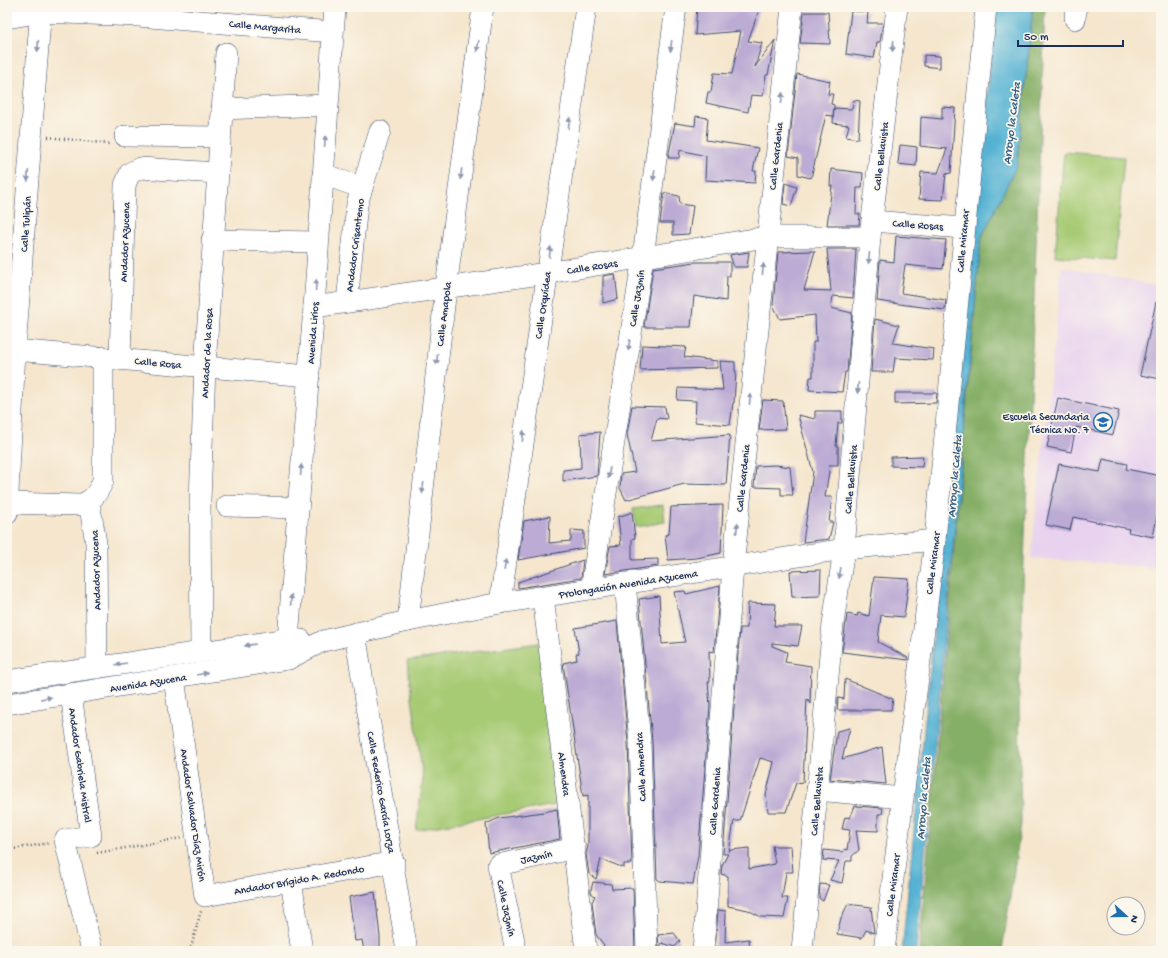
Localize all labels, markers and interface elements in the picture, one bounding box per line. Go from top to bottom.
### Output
street label: Calle Margarita [228,19,302,37]
scale bar [1018,22,1123,48]
text: 50 m [1024,31,1049,45]
one-way arrow [35,40,42,52]
one-way arrow [475,40,481,52]
one-way arrow [668,40,674,52]
one-way arrow [889,40,896,52]
water label: Arroyo la Caleta [1001,80,1025,165]
one-way arrow [778,92,785,104]
one-way arrow [566,117,572,129]
street label: Calle Bellavista [872,120,892,191]
street label: Calle Gardenia [767,121,787,191]
one-way arrow [322,135,329,147]
one-way arrow [458,168,464,181]
one-way arrow [651,168,657,181]
one-way arrow [25,170,32,182]
street label: Calle Tulipán [19,195,35,253]
street label: Andador Crisantemo [344,197,368,293]
street label: Andador Azucena [119,201,133,282]
street label: Calle Miramar [955,208,973,273]
street label: Calle Rosas [892,218,945,234]
one-way arrow [547,246,553,258]
one-way arrow [865,252,872,264]
street label: Calle Rosas [566,258,619,278]
one-way arrow [760,263,766,275]
street label: Calle Jazmín [628,268,649,328]
street label: Calle Orquídea [533,270,555,340]
one-way arrow [312,279,319,291]
street label: Calle Amapola [435,280,455,347]
street label: Avenida Lirios [306,301,322,365]
street label: Andador de la Rosa [200,307,216,399]
one-way arrow [626,339,632,351]
one-way arrow [434,353,441,365]
street label: Calle Rosa [134,356,183,372]
one-way arrow [854,382,861,394]
one-way arrow [747,393,753,405]
school or university icon: Escuela Secundaria Técnica No. 7 [1092,411,1114,433]
place label: Escuela Secundaria Técnica No. 7 [1003,412,1090,437]
one-way arrow [520,430,526,442]
water label: Arroyo la Caleta [945,433,967,518]
street label: Calle Gardenia [734,443,754,513]
street label: Calle Bellavista [843,443,861,514]
one-way arrow [298,464,305,476]
one-way arrow [606,467,612,479]
one-way arrow [420,482,426,494]
one-way arrow [733,522,740,534]
street label: Andador Azucena [90,529,104,610]
street label: Calle Miramar [924,530,944,595]
one-way arrow [502,558,508,571]
one-way arrow [837,567,843,579]
street label: Prolongación Avenida Azucema [557,568,700,602]
one-way arrow [288,594,295,606]
one-way arrow [244,642,256,648]
one-way arrow [115,661,127,667]
one-way arrow [196,671,208,677]
street label: Avenida Azucena [109,672,188,696]
one-way arrow [39,695,52,701]
street label: Andador Gabriela Mistral [65,707,93,824]
street label: Calle Federico García Lorza [363,731,397,855]
street label: Calle Almendra [634,731,650,802]
street label: Andador Salvador Díaz Mirón [177,748,207,883]
street label: Almendra [554,752,572,798]
water label: Arroyo la Caleta [914,755,936,840]
street label: Calle Bellavista [809,765,827,836]
street label: Calle Gardenia [708,766,724,835]
street label: Jazmín [519,848,554,867]
street label: Calle Miramar [884,852,904,917]
street label: Andador Brígido A. Redondo [233,864,366,898]
street label: Calle Jazmín [493,879,517,938]
north arrow [1106,896,1146,936]
text: N [1127,913,1140,924]

